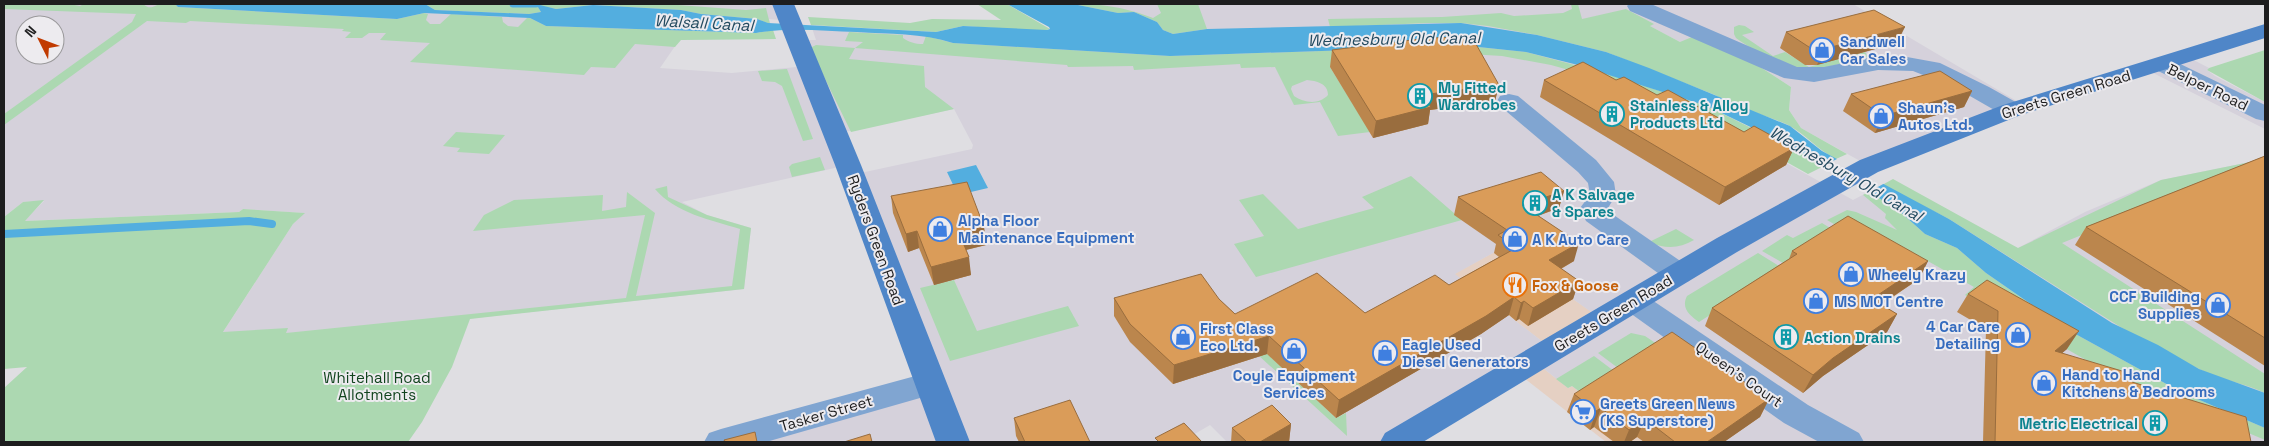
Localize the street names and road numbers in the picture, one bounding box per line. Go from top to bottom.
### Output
street label: Belper Road [2165,59,2251,115]
street label: Greets Green Road [1999,65,2133,123]
street label: Ryders Green Road [844,172,908,308]
street label: Greets Green Road [1551,270,1675,356]
street label: Queen's Court [1692,337,1786,411]
street label: Tasker Street [777,391,875,435]

